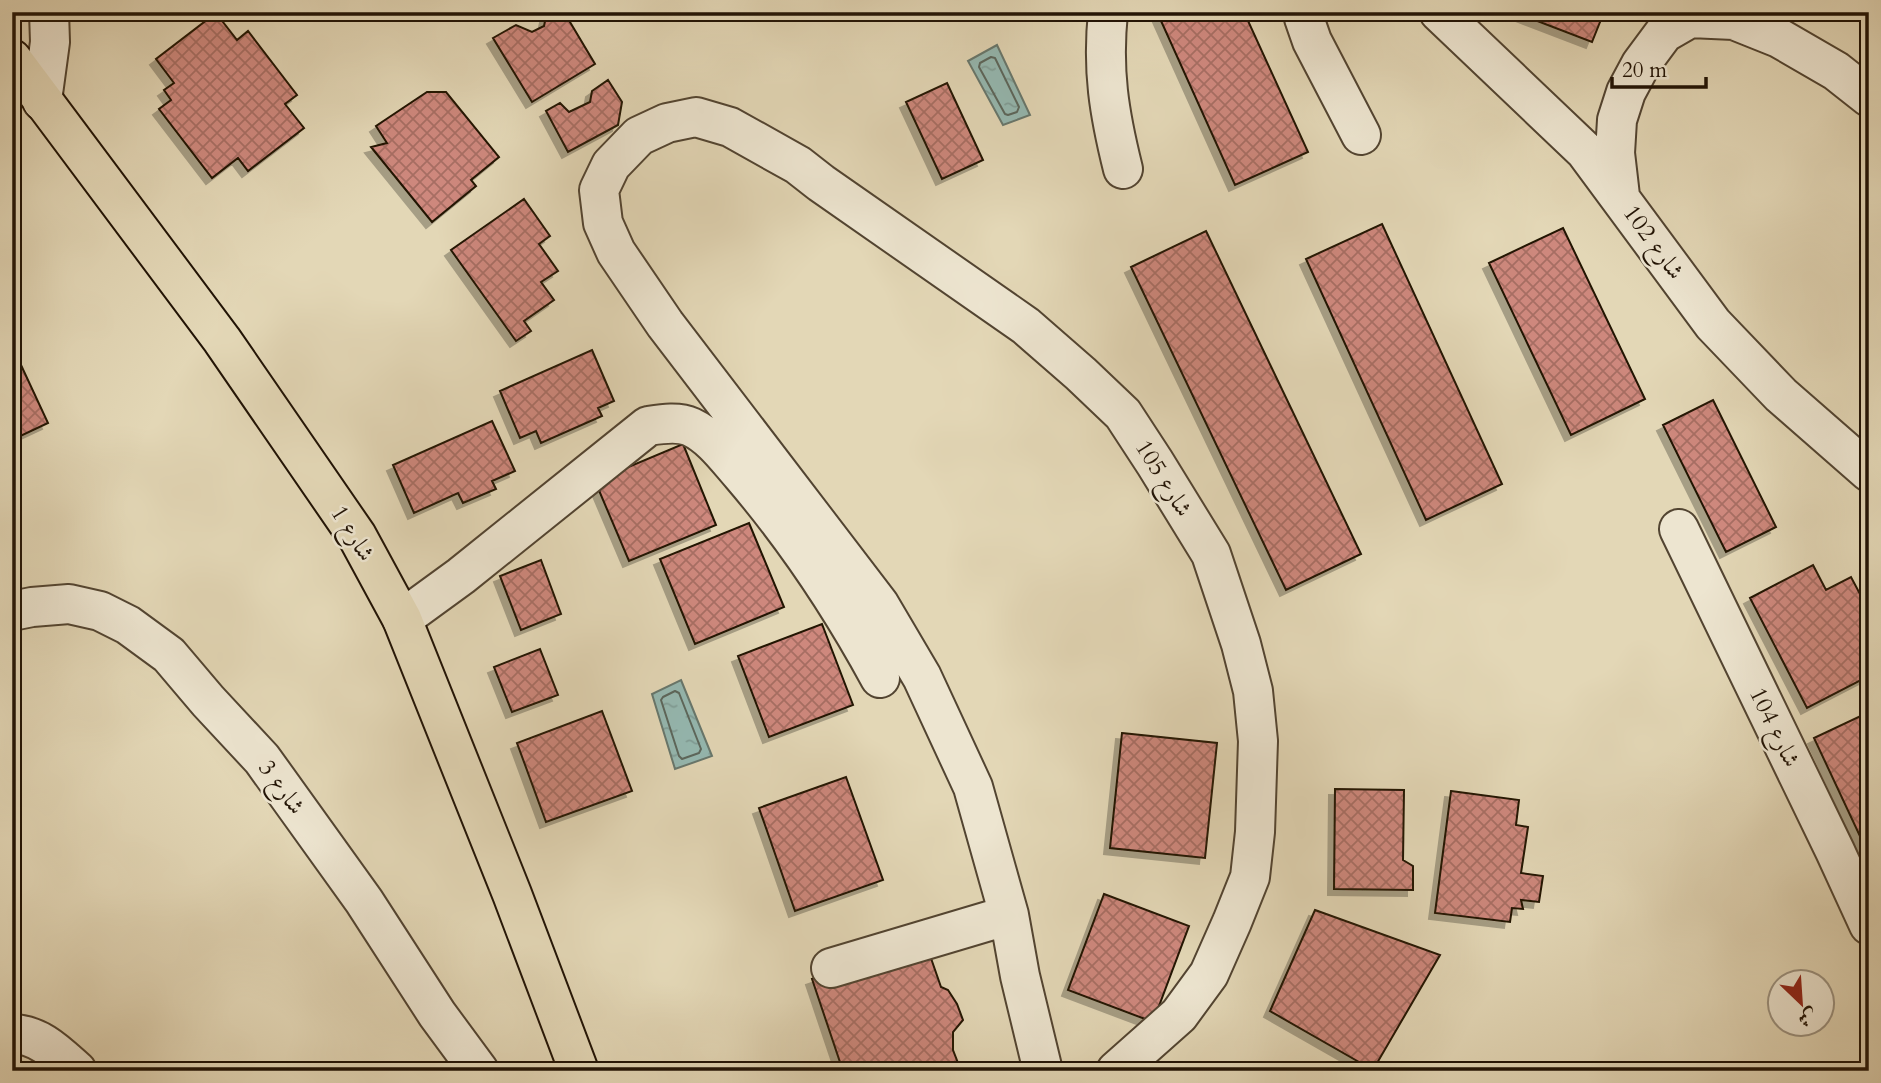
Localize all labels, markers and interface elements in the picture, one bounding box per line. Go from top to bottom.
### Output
scale bar [1612,46,1706,90]
text: 20 m [1622,56,1667,85]
street label: شارع 102 [1613,198,1692,288]
street label: شارع 105 [1125,433,1200,525]
street label: شارع 1 [320,499,383,569]
street label: شارع 104 [1738,682,1808,774]
street label: شارع 3 [248,753,313,823]
north arrow [1766,968,1836,1038]
text: ش [1794,1002,1822,1033]

